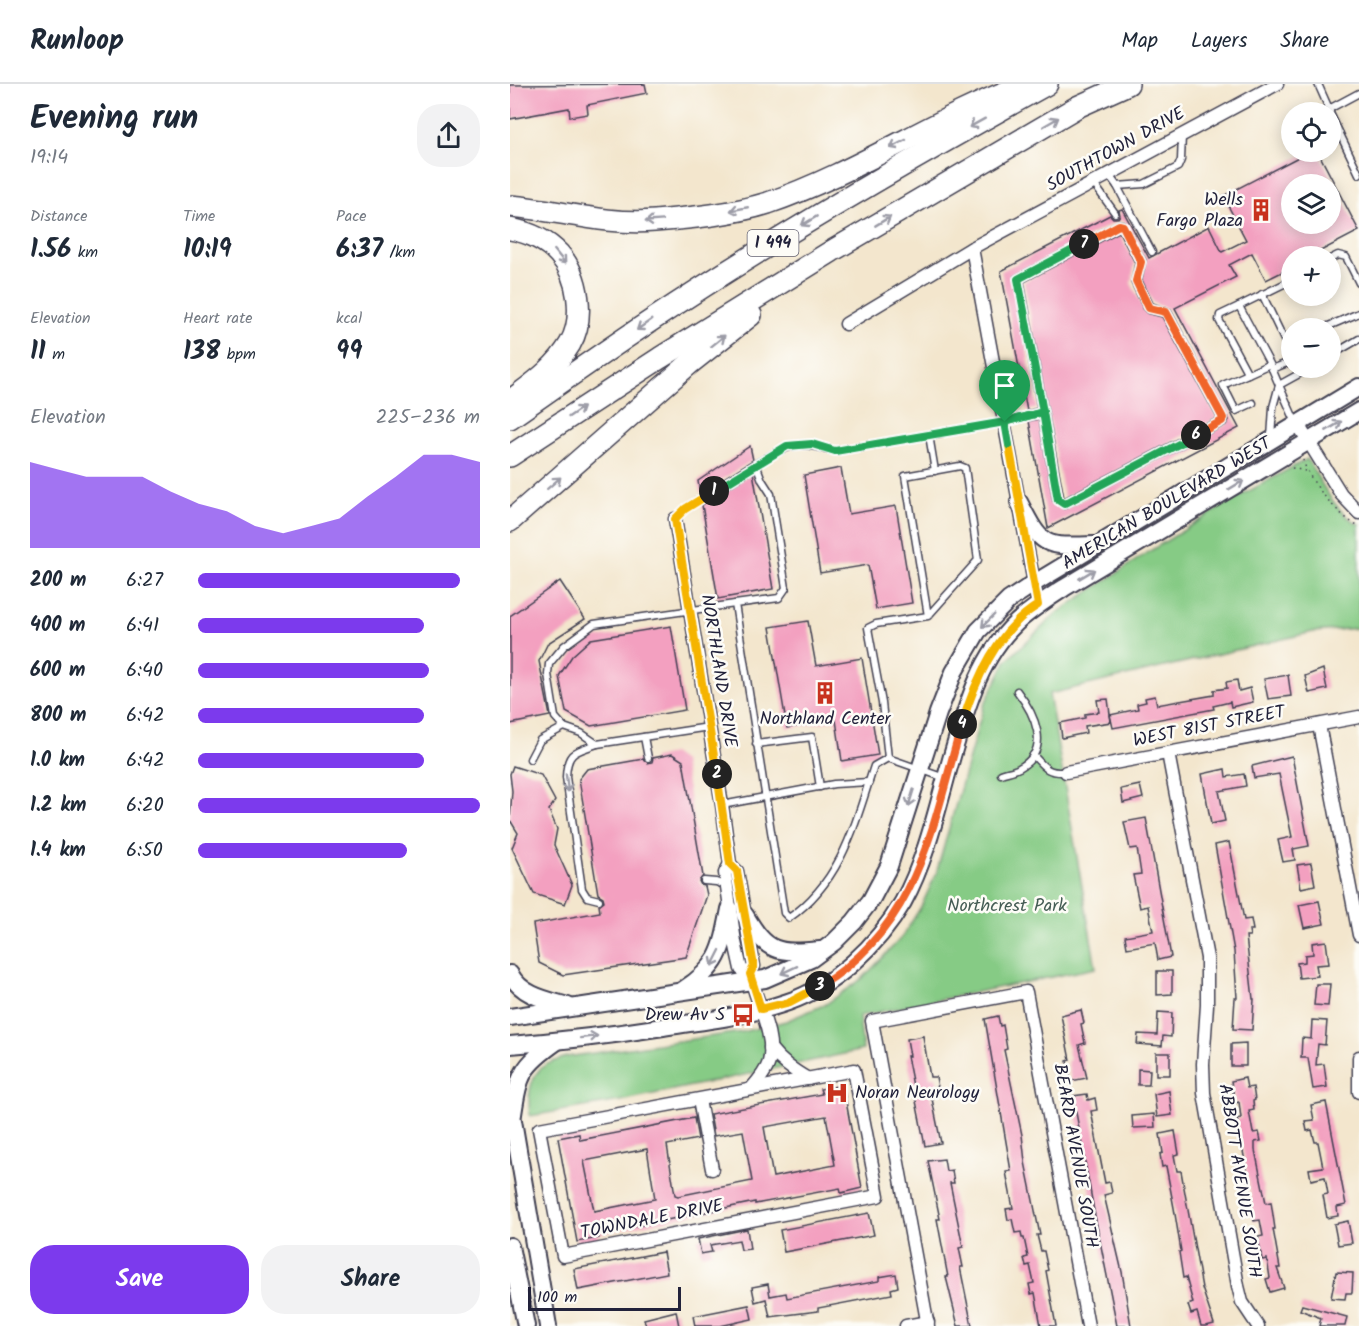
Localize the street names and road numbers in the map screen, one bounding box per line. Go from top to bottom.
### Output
street label: SOUTHTOWN DRIVE [1041,100,1191,200]
road number: I 494 [748,230,798,256]
street label: AMERICAN BOULEVARD WEST [1057,429,1279,578]
street label: NORTHLAND DRIVE [692,592,745,750]
street label: WEST 81ST STREET [1131,698,1289,756]
street label: BEARD AVENUE SOUTH [1044,1061,1106,1251]
street label: ABBOTT AVENUE SOUTH [1209,1082,1269,1280]
street label: TOWNDALE DRIVE [578,1192,726,1248]

